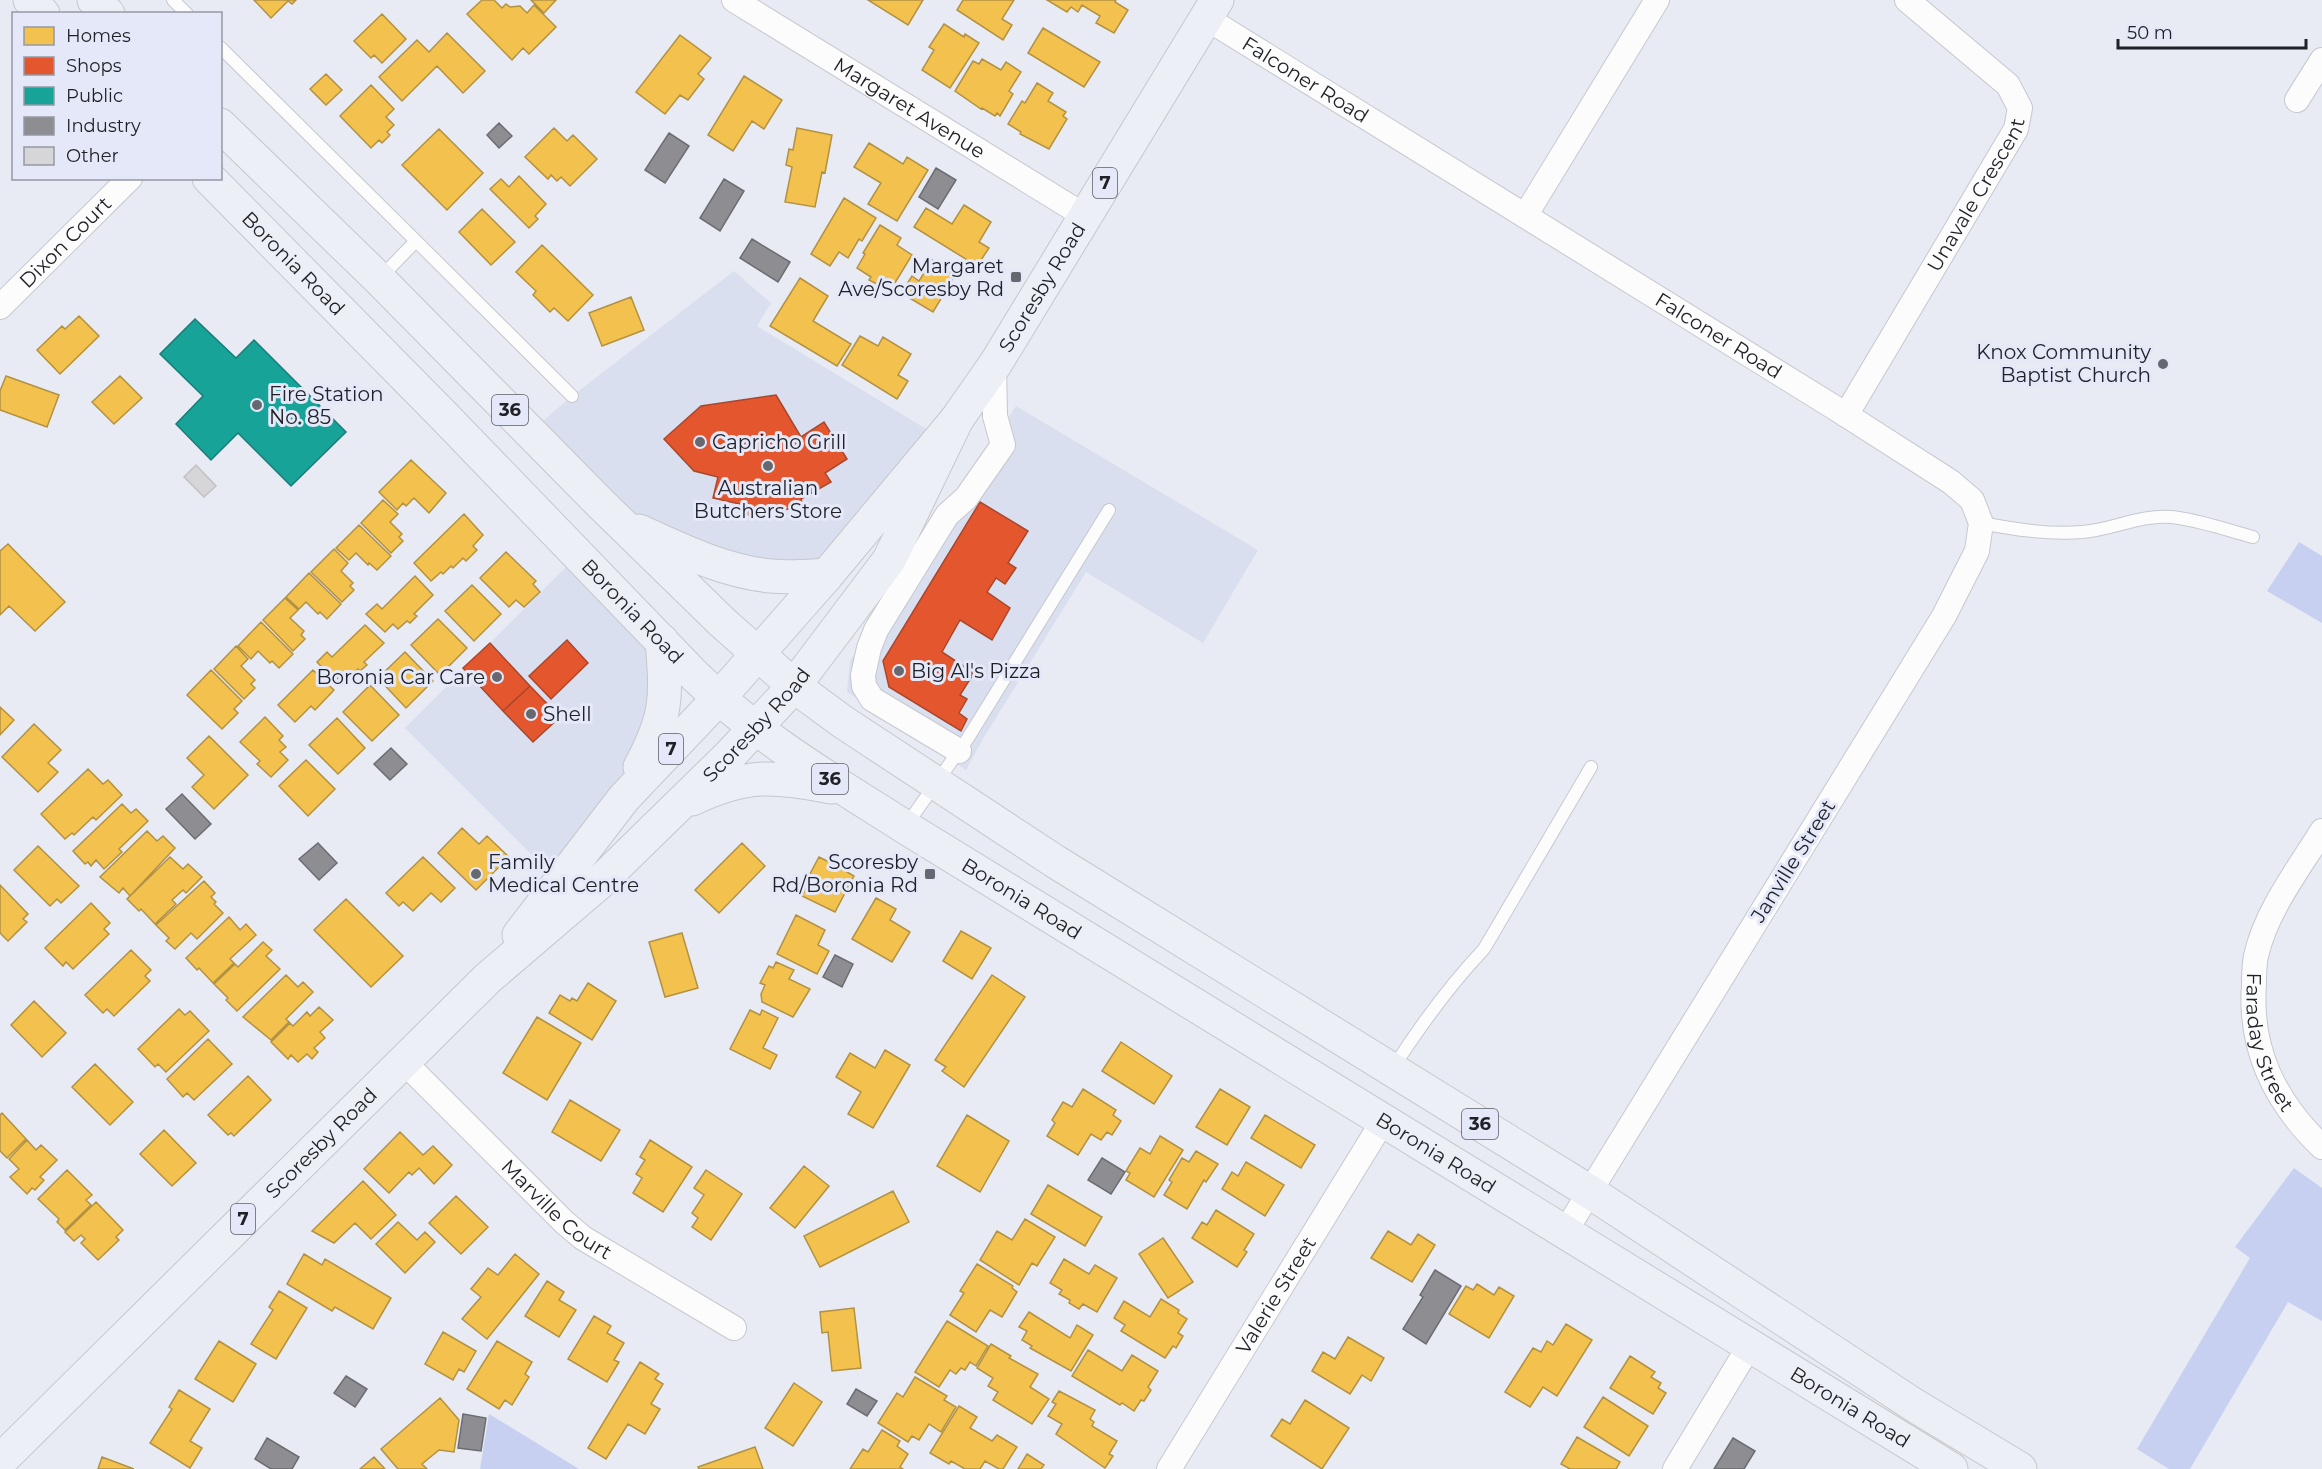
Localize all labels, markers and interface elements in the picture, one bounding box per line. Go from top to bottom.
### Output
legend [12,12,222,180]
scale bar [2118,12,2306,50]
text: 50 m [2127,22,2173,44]
text: Homes [66,25,131,47]
street label: Falconer Road [1238,31,1373,128]
street label: Margaret Avenue [829,52,989,164]
text: Shops [66,55,122,77]
text: Public [66,85,123,107]
text: Industry [66,115,141,137]
street label: Unavale Crescent [1922,116,2030,276]
text: Other [66,145,119,167]
road number: 7 [1093,168,1117,198]
street label: Dixon Court [14,191,116,293]
street label: Boronia Road [237,206,350,320]
street label: Scoresby Road [993,218,1091,357]
place label: Margaret Ave/Scoresby Rd [838,254,1004,301]
marker: Margaret Ave/Scoresby Rd [1009,270,1023,284]
street label: Falconer Road [1651,287,1786,384]
place label: Knox Community Baptist Church [1976,340,2151,387]
marker: Knox Community Baptist Church [2156,357,2170,371]
place label: Fire Station No. 85 [269,382,384,429]
road number: 36 [492,395,528,425]
marker: Fire Station No. 85 [250,398,264,412]
place label: Capricho Grill [712,430,847,454]
marker: Capricho Grill [693,435,707,449]
marker: Australian Butchers Store [761,459,775,473]
place label: Australian Butchers Store [694,476,842,523]
street label: Boronia Road [577,554,689,669]
place label: Big Al's Pizza [911,659,1041,683]
street label: Scoresby Road [698,663,815,787]
marker: Big Al's Pizza [892,664,906,678]
place label: Boronia Car Care [316,665,485,689]
marker: Boronia Car Care [490,670,504,684]
place label: Shell [543,702,592,726]
marker: Shell [524,707,538,721]
road number: 7 [659,734,683,764]
road number: 36 [812,764,848,794]
street label: Janville Street [1745,795,1840,928]
place label: Family Medical Centre [488,850,639,897]
place label: Scoresby Rd/Boronia Rd [771,850,918,897]
street label: Boronia Road [957,853,1086,945]
marker: Family Medical Centre [469,867,483,881]
marker: Scoresby Rd/Boronia Rd [923,867,937,881]
street label: Faraday Street [2241,972,2299,1116]
street label: Scoresby Road [260,1083,382,1203]
street label: Boronia Road [1372,1107,1500,1199]
road number: 36 [1462,1109,1498,1139]
street label: Marville Court [496,1154,616,1264]
road number: 7 [231,1204,255,1234]
street label: Valerie Street [1231,1232,1321,1358]
street label: Boronia Road [1786,1361,1915,1453]

